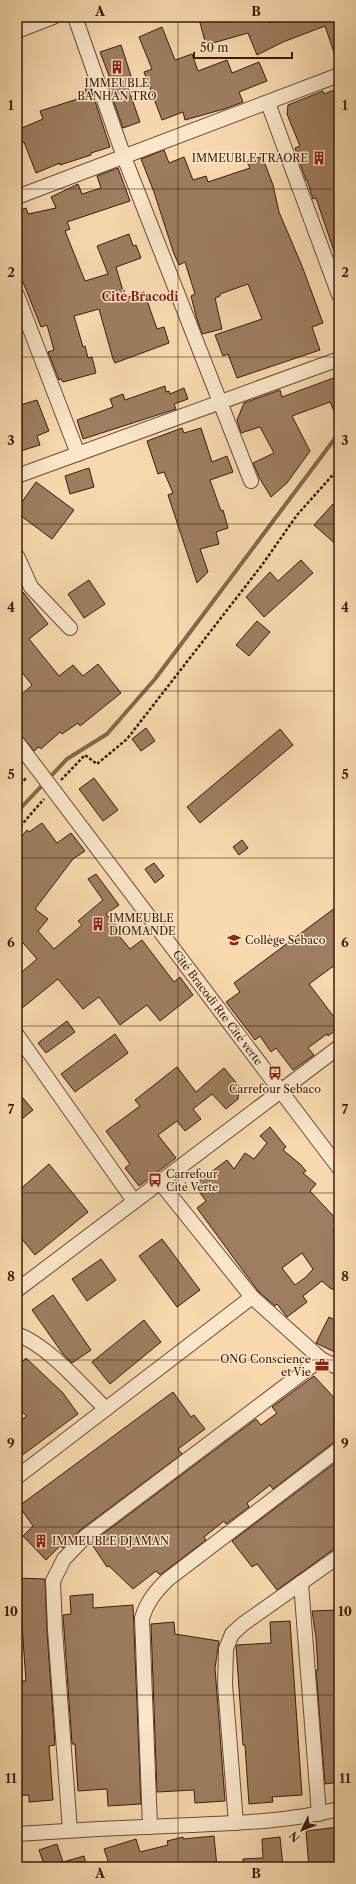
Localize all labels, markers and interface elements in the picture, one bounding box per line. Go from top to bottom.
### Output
text: A [94,3,106,19]
text: B [251,3,261,19]
scale bar [194,34,292,60]
text: 50 m [200,40,229,55]
building icon: IMMEUBLE BANHAN TRO [109,59,125,75]
place label: IMMEUBLE BANHAN TRO [77,76,157,103]
text: 1 [8,97,14,113]
text: 1 [342,97,348,113]
building icon: IMMEUBLE TRAORE [311,150,327,166]
place label: IMMEUBLE TRAORE [192,151,308,165]
text: 2 [7,264,15,280]
text: 2 [341,264,349,280]
district label: Cité Bracodi [101,289,179,304]
text: 3 [7,432,15,448]
text: 3 [341,432,349,448]
text: 4 [7,599,15,615]
text: 4 [341,599,349,615]
text: 5 [7,766,15,782]
text: 5 [341,766,349,782]
place label: IMMEUBLE DIOMANDE [109,911,176,938]
building icon: IMMEUBLE DIOMANDE [90,916,106,932]
school or university icon: Collège Sebaco [226,932,242,948]
place label: Collège Sebaco [245,933,326,947]
text: 6 [7,934,15,950]
text: 6 [341,934,349,950]
street label: Cité Bracodi Rte Cité verte [170,947,266,1068]
bus stop icon: Carrefour Sebaco [267,1065,283,1081]
place label: Carrefour Sebaco [229,1082,321,1096]
text: 7 [8,1101,15,1117]
text: 7 [342,1101,349,1117]
place label: Carrefour Cité Verte [166,1167,218,1194]
bus stop icon: Carrefour Cité Verte [147,1172,163,1188]
text: 8 [7,1268,15,1284]
text: 8 [341,1268,349,1284]
place label: ONG Conscience et Vie [220,1352,311,1379]
office icon: ONG Conscience et Vie [314,1357,330,1373]
text: 9 [7,1435,15,1451]
text: 9 [341,1435,349,1451]
building icon: IMMEUBLE DJAMAN [33,1533,49,1549]
place label: IMMEUBLE DJAMAN [52,1534,169,1548]
text: 10 [4,1603,18,1619]
text: 10 [338,1603,352,1619]
text: 11 [5,1770,17,1786]
text: 11 [339,1770,351,1786]
north arrow [282,1810,322,1850]
text: N [286,1828,303,1845]
text: A [94,1865,106,1881]
text: B [251,1865,261,1881]

